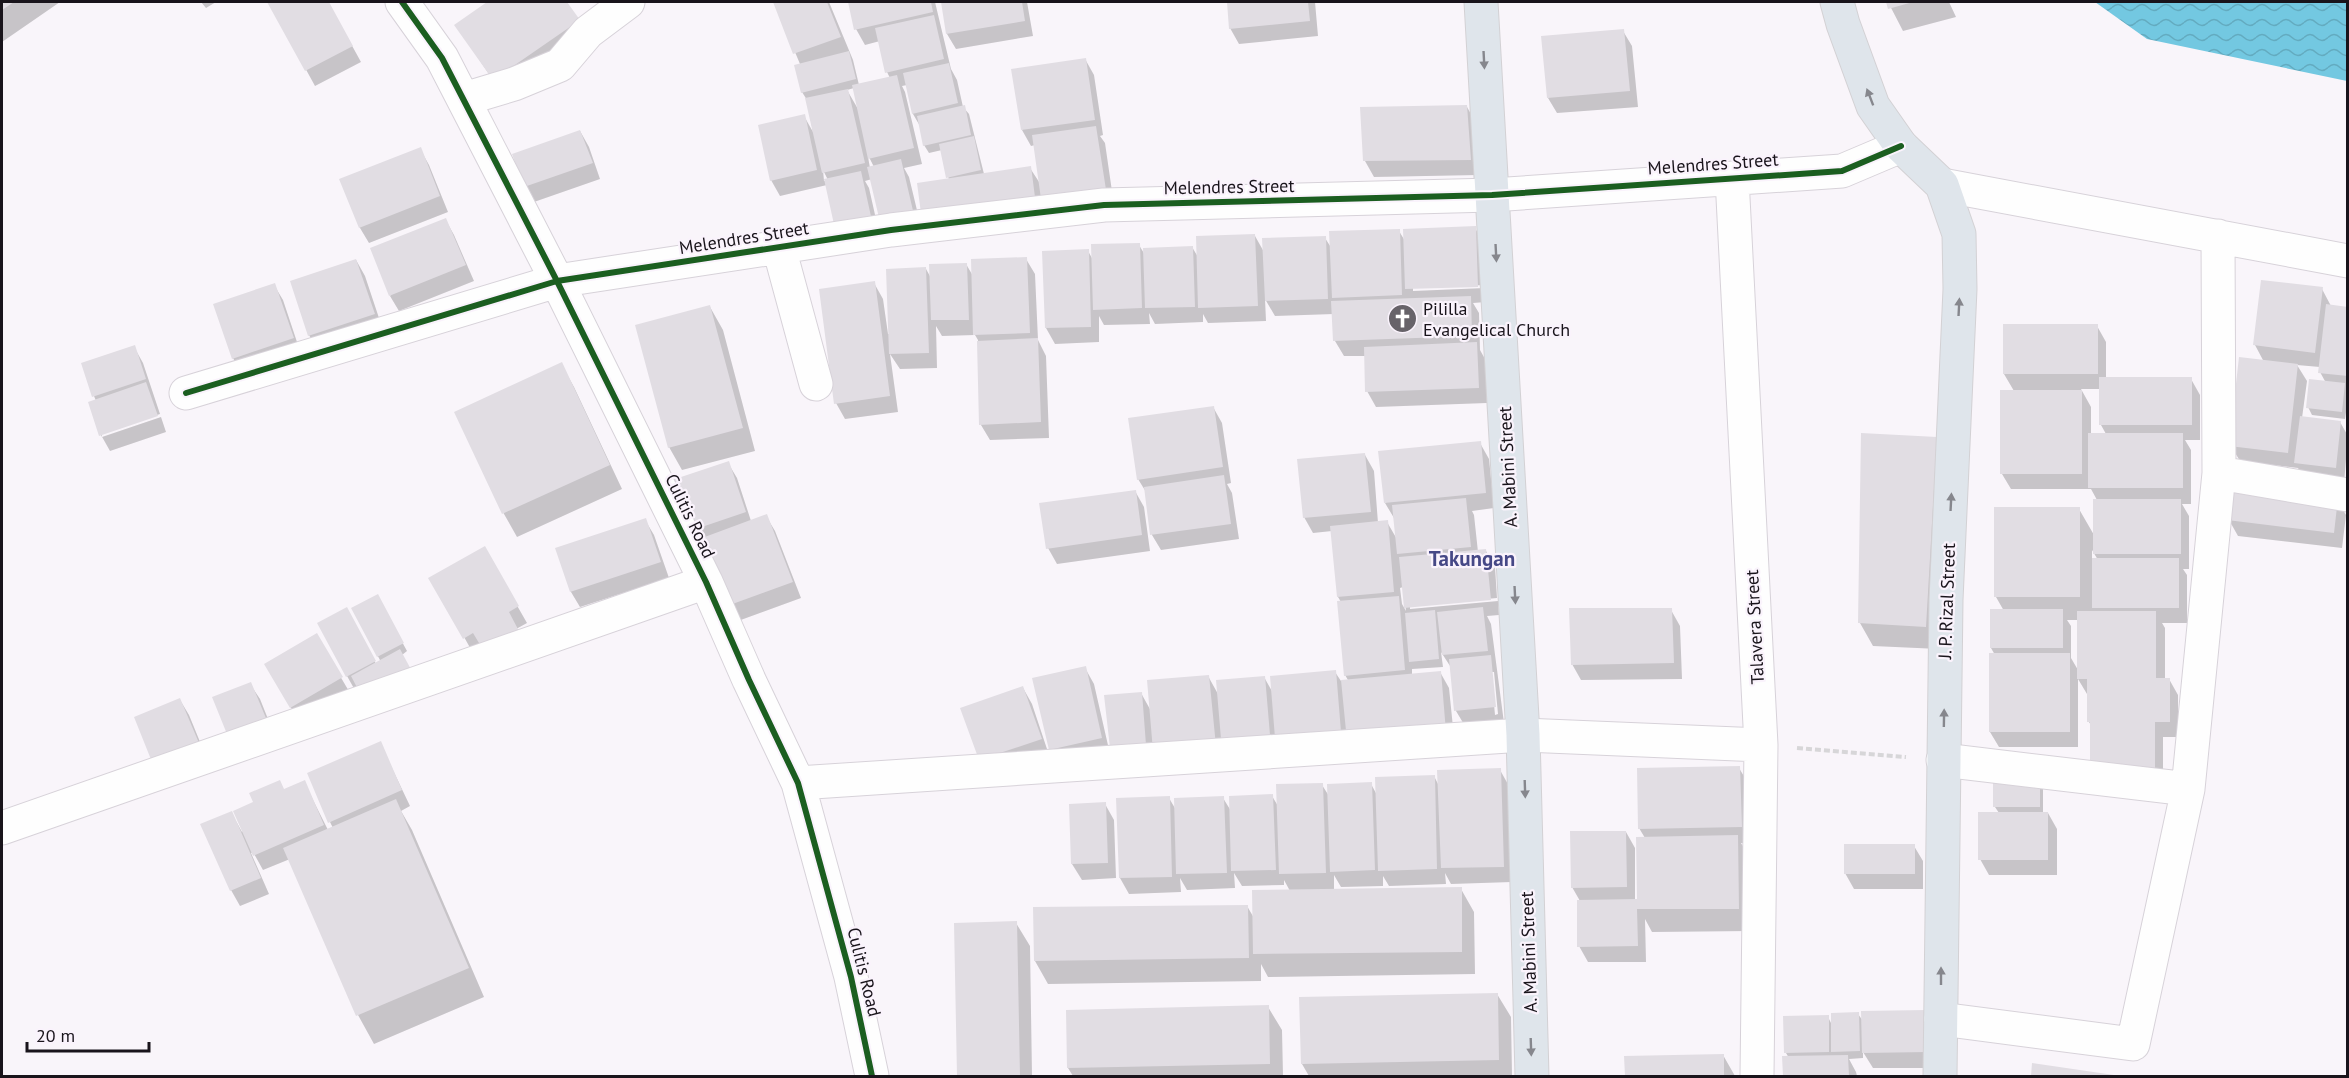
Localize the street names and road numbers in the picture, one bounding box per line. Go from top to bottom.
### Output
street label: Melendres Street [1647,147,1779,180]
street label: Melendres Street [1163,174,1295,199]
street label: Melendres Street [677,216,810,259]
street label: A. Mabini Street [1493,406,1522,528]
street label: Culitis Road [660,470,721,562]
street label: J. P. Rizal Street [1933,543,1960,660]
street label: Talavera Street [1740,569,1769,685]
street label: A. Mabini Street [1515,891,1542,1013]
street label: Culitis Road [842,925,887,1019]

